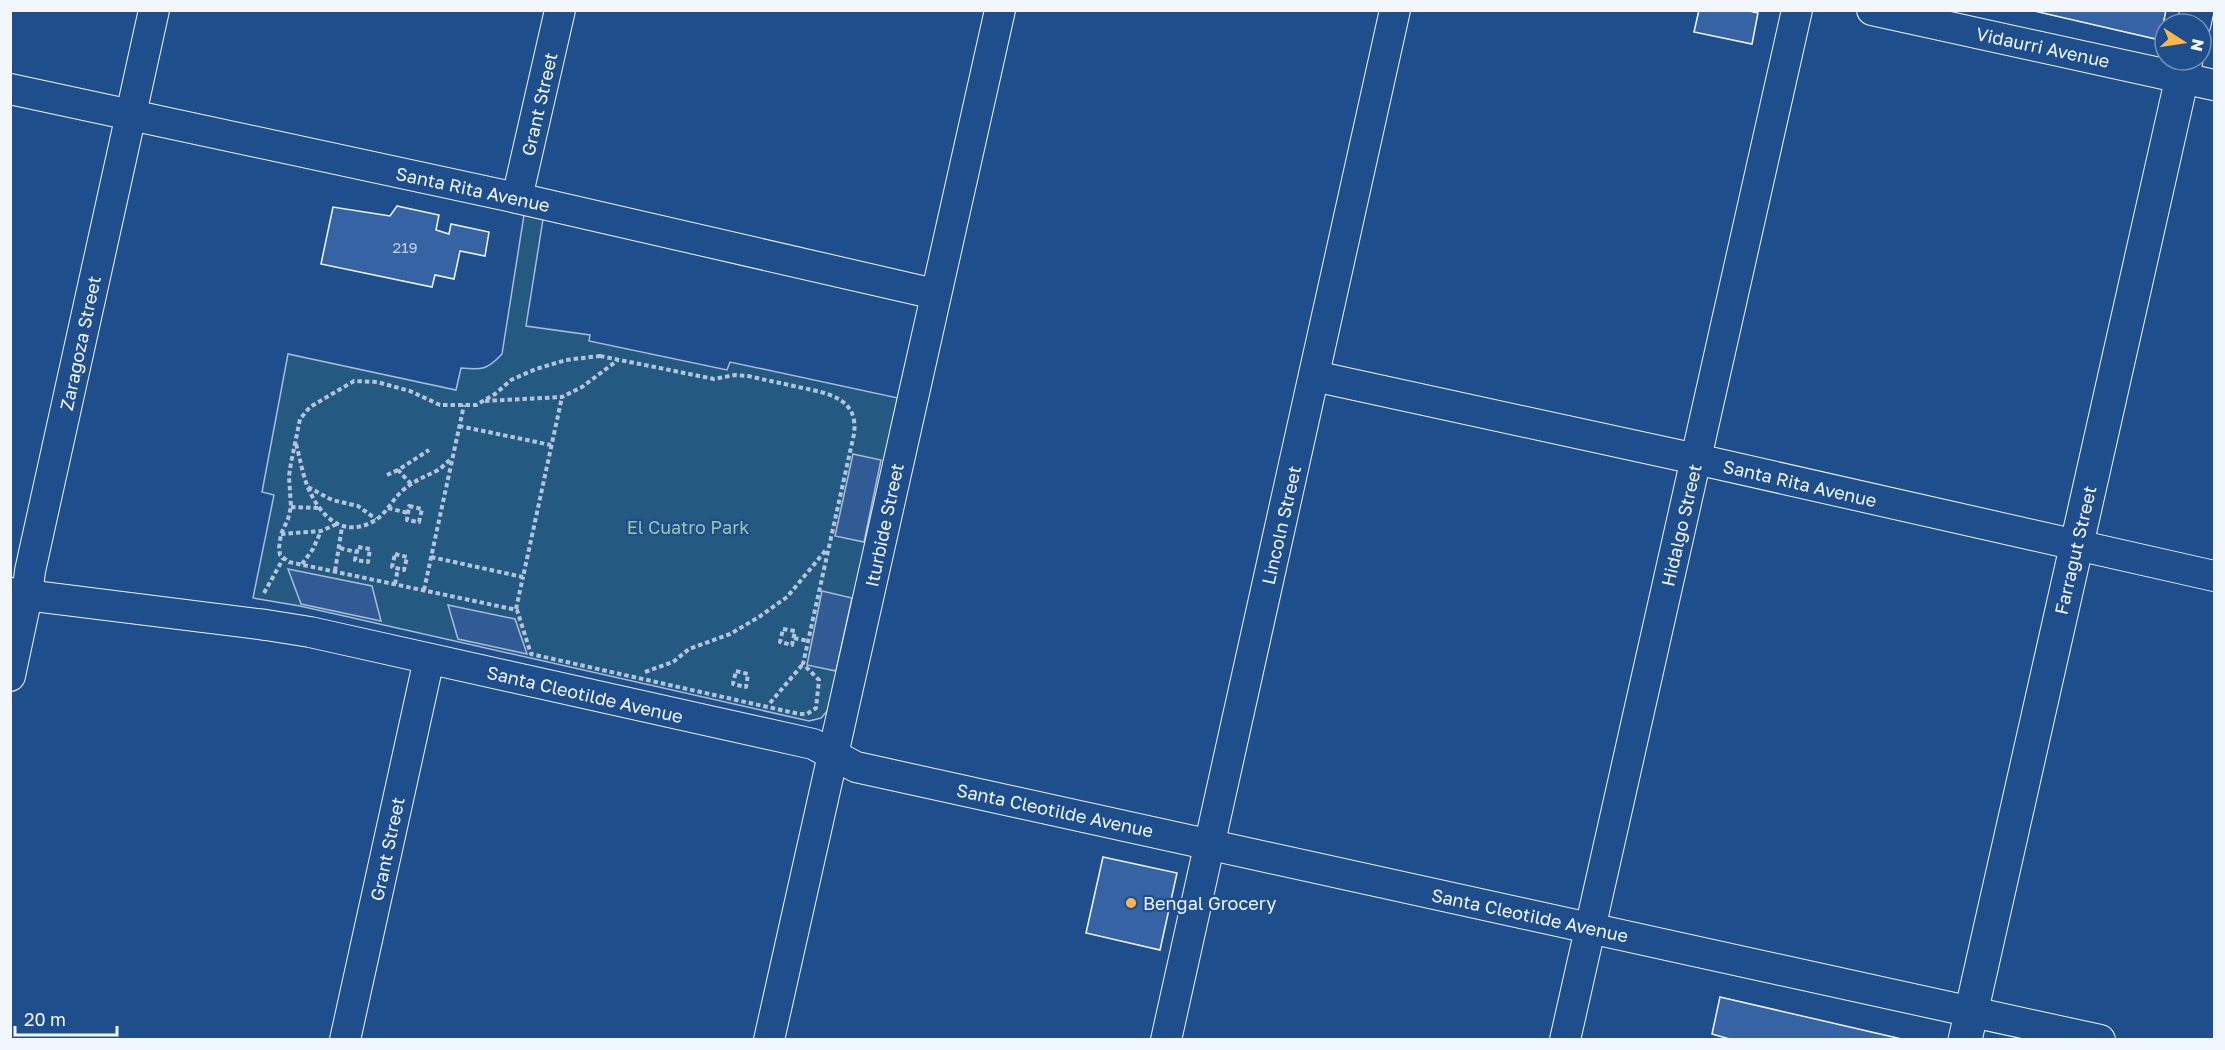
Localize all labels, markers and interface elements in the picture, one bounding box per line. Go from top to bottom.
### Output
north arrow [2153,12,2213,72]
street label: Vidaurri Avenue [1974,22,2112,72]
text: N [2187,37,2209,53]
street label: Grant Street [516,50,562,158]
street label: Santa Rita Avenue [394,162,552,216]
house number: 219 [392,238,418,256]
street label: Zaragoza Street [55,274,105,412]
street label: Santa Rita Avenue [1721,455,1879,511]
street label: Iturbide Street [860,461,908,589]
street label: Hidalgo Street [1656,462,1706,588]
street label: Lincoln Street [1257,463,1305,587]
street label: Farragut Street [2049,483,2101,617]
park label: El Cuatro Park [627,516,749,538]
street label: Santa Cleotilde Avenue [485,661,685,727]
street label: Santa Cleotilde Avenue [955,778,1155,842]
street label: Grant Street [365,795,409,903]
street label: Santa Cleotilde Avenue [1430,883,1630,947]
place label: Bengal Grocery [1143,892,1276,914]
marker: Bengal Grocery [1124,896,1138,910]
scale bar [15,999,117,1037]
text: 20 m [24,1008,66,1030]

